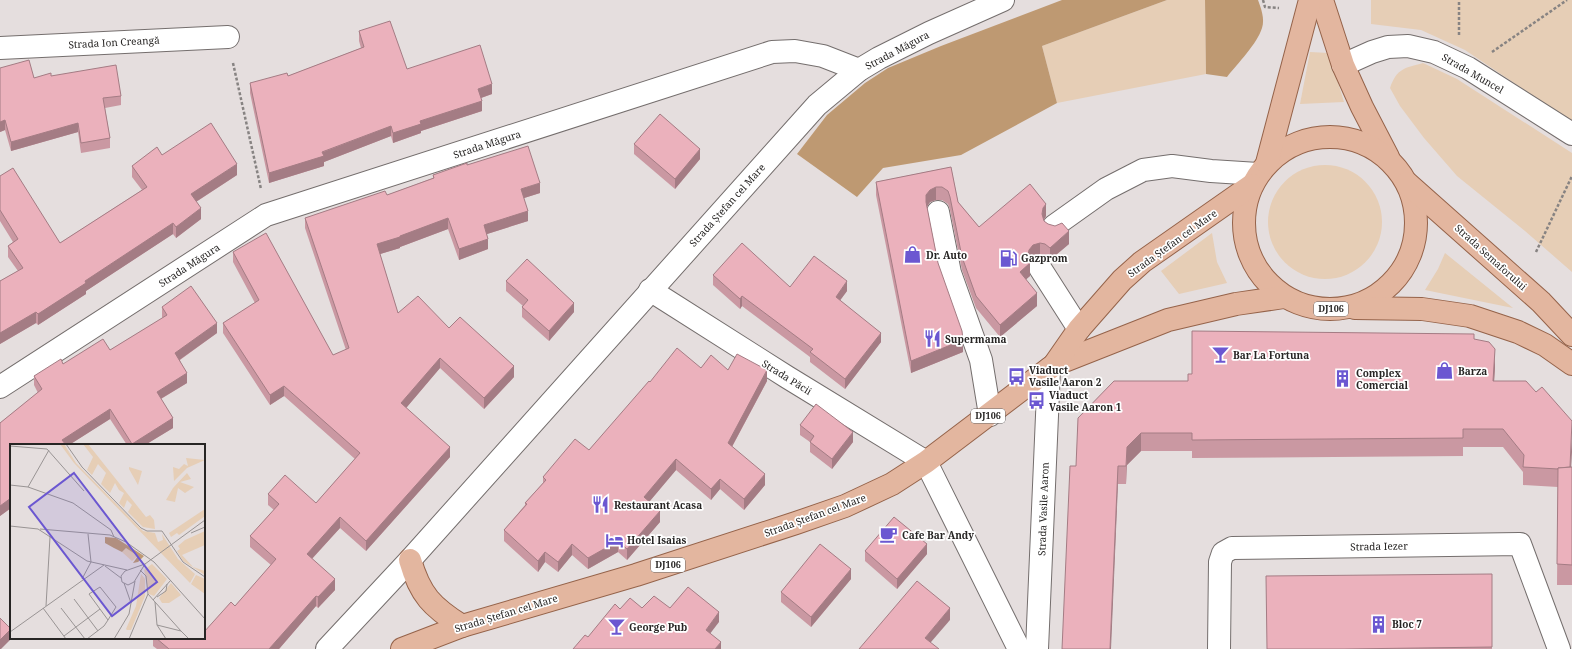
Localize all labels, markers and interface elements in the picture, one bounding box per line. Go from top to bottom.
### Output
street label: Strada Măgura [863,27,932,73]
street label: Strada Ion Creangă [68,33,160,51]
street label: Strada Muncel [1440,50,1506,96]
street label: Strada Măgura [451,126,523,162]
street label: Strada Ștefan cel Mare [686,160,768,250]
street label: Strada Ștefan cel Mare [1125,206,1219,280]
street label: Strada Semaforului [1452,221,1531,294]
street label: Strada Măgura [156,240,223,290]
shop icon: Dr. Auto [903,245,923,265]
place label: Dr. Auto [926,248,967,262]
fuel station icon: Gazprom [998,248,1018,268]
place label: Gazprom [1021,251,1068,265]
road number: DJ106 [1314,302,1348,316]
restaurant icon: Supermama [922,329,942,349]
place label: Supermama [945,332,1007,346]
bar icon: Bar La Fortuna [1210,345,1230,365]
place label: Bar La Fortuna [1233,348,1309,362]
street label: Strada Păcii [759,356,815,398]
shop icon: Barza [1435,361,1455,381]
place label: Viaduct Vasile Aaron 2 [1029,363,1102,389]
place label: Barza [1458,364,1487,378]
bus stop icon: Viaduct Vasile Aaron 2 [1006,366,1026,386]
place label: Complex Comercial [1356,366,1408,392]
building icon: Complex Comercial [1333,369,1353,389]
place label: Viaduct Vasile Aaron 1 [1049,388,1122,414]
bus stop icon: Viaduct Vasile Aaron 1 [1026,391,1046,411]
road number: DJ106 [971,409,1005,423]
inset map [10,444,205,639]
street label: Strada Vasile Aaron [1034,461,1052,556]
street label: Strada Ștefan cel Mare [762,490,868,540]
restaurant icon: Restaurant Acasa [591,495,611,515]
place label: Restaurant Acasa [614,498,702,512]
cafe icon: Cafe Bar Andy [879,525,899,545]
place label: Cafe Bar Andy [902,528,974,542]
hotel icon: Hotel Isaias [604,530,624,550]
place label: Hotel Isaias [627,533,687,547]
street label: Strada Iezer [1350,538,1408,554]
road number: DJ106 [651,558,685,572]
street label: Strada Ștefan cel Mare [453,591,559,635]
building icon: Bloc 7 [1369,614,1389,634]
bar icon: George Pub [606,617,626,637]
place label: Bloc 7 [1392,617,1422,631]
place label: George Pub [629,620,688,634]

